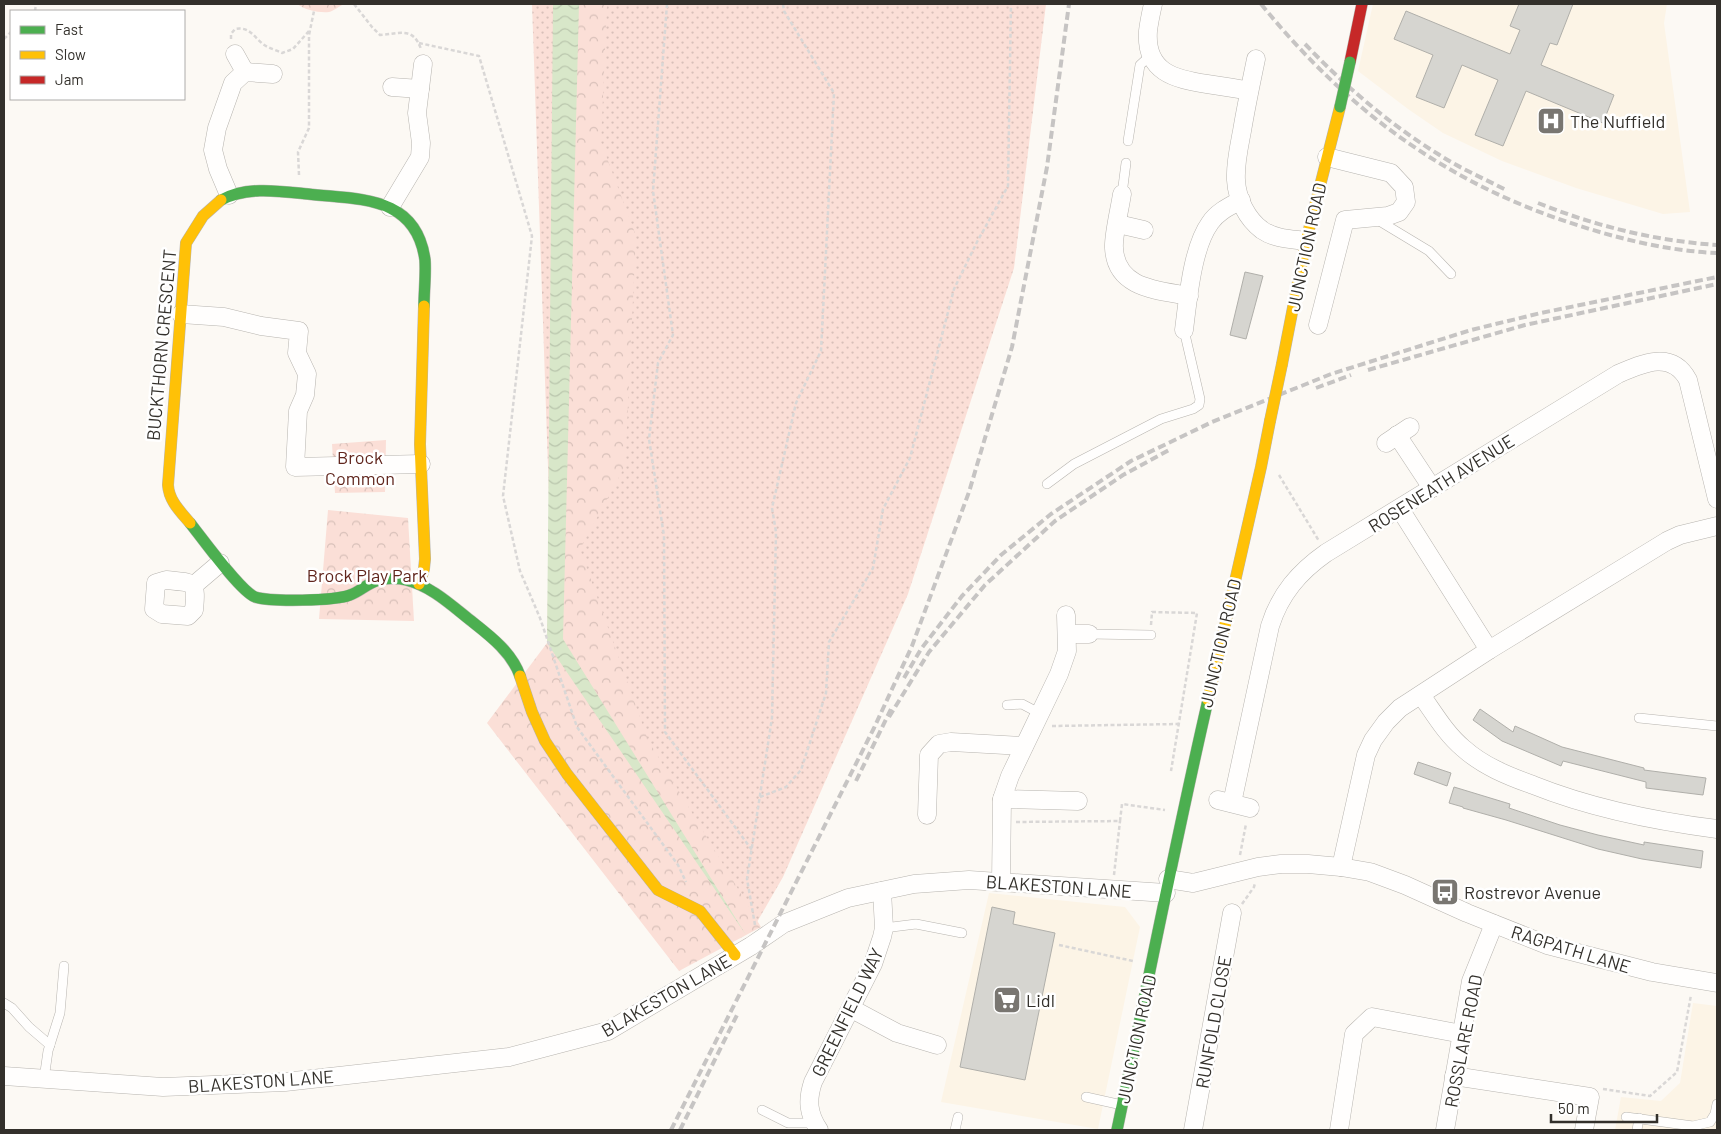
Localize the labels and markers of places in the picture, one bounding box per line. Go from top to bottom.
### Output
hospital icon: The Nuffield [1536,106,1566,136]
place label: The Nuffield [1570,110,1665,132]
bus stop icon: Rostrevor Avenue [1430,877,1460,907]
place label: Rostrevor Avenue [1464,881,1601,903]
supermarket icon: Lidl [992,985,1022,1015]
place label: Lidl [1026,989,1055,1011]

